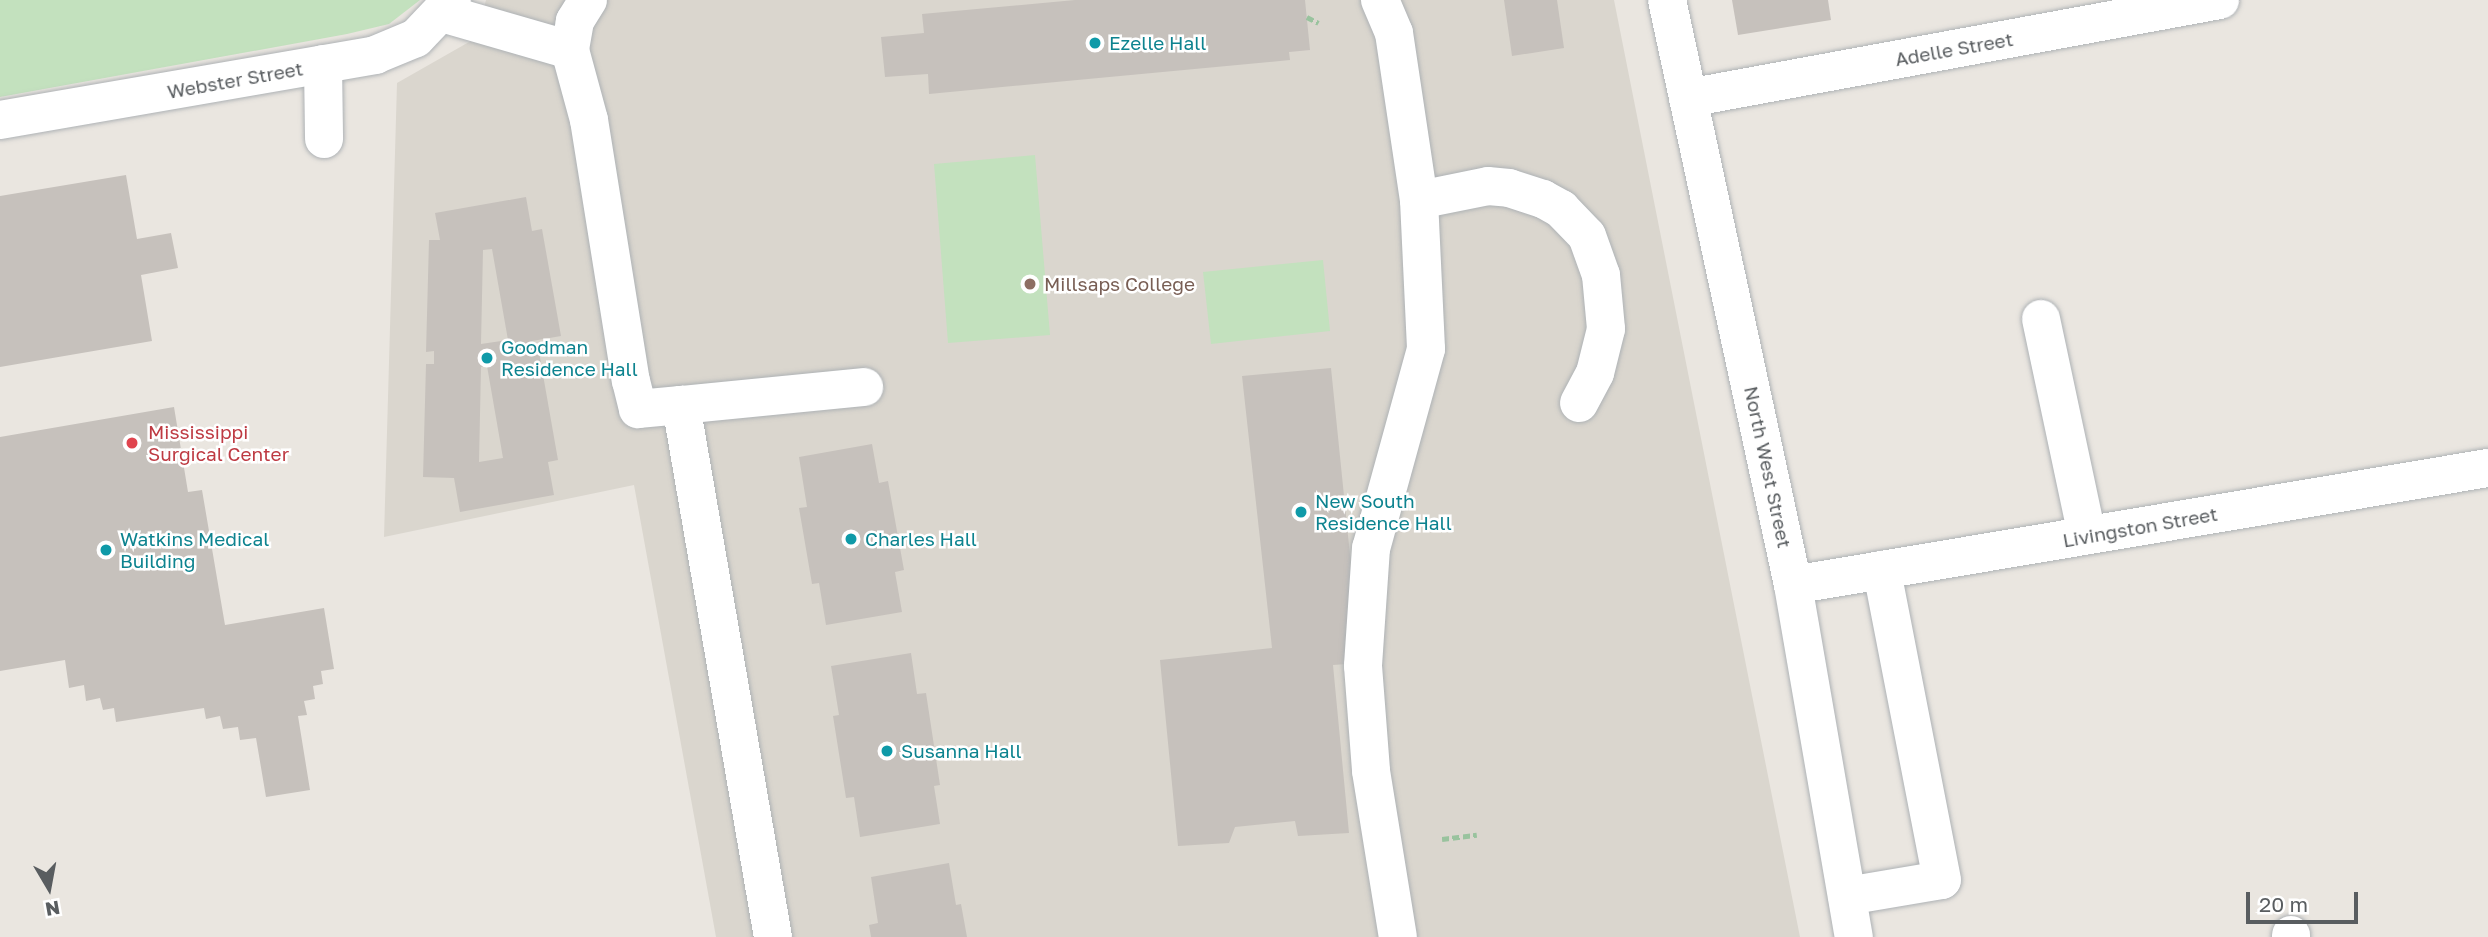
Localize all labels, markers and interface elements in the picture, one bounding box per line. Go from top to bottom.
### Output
street label: Adelle Street [1893,27,2015,71]
place label: Ezelle Hall [1109,32,1206,54]
marker: Ezelle Hall [1087,35,1103,51]
street label: Webster Street [165,57,305,103]
place label: Millsaps College [1044,273,1195,295]
marker: Millsaps College [1022,276,1038,292]
place label: Goodman Residence Hall [501,336,638,380]
marker: Goodman Residence Hall [479,350,495,366]
street label: North West Street [1740,384,1796,550]
place label: Mississippi Surgical Center [148,421,289,465]
marker: Mississippi Surgical Center [122,433,142,453]
place label: New South Residence Hall [1315,490,1452,534]
street label: Livingston Street [2061,502,2219,552]
marker: New South Residence Hall [1293,504,1309,520]
place label: Watkins Medical Building [120,528,269,572]
place label: Charles Hall [865,528,977,550]
marker: Charles Hall [843,531,859,547]
marker: Watkins Medical Building [98,542,114,558]
place label: Susanna Hall [901,740,1022,762]
marker: Susanna Hall [879,743,895,759]
north arrow [14,853,84,923]
scale bar [2250,878,2362,922]
text: 20 m [2259,891,2308,917]
text: N [44,897,62,922]

